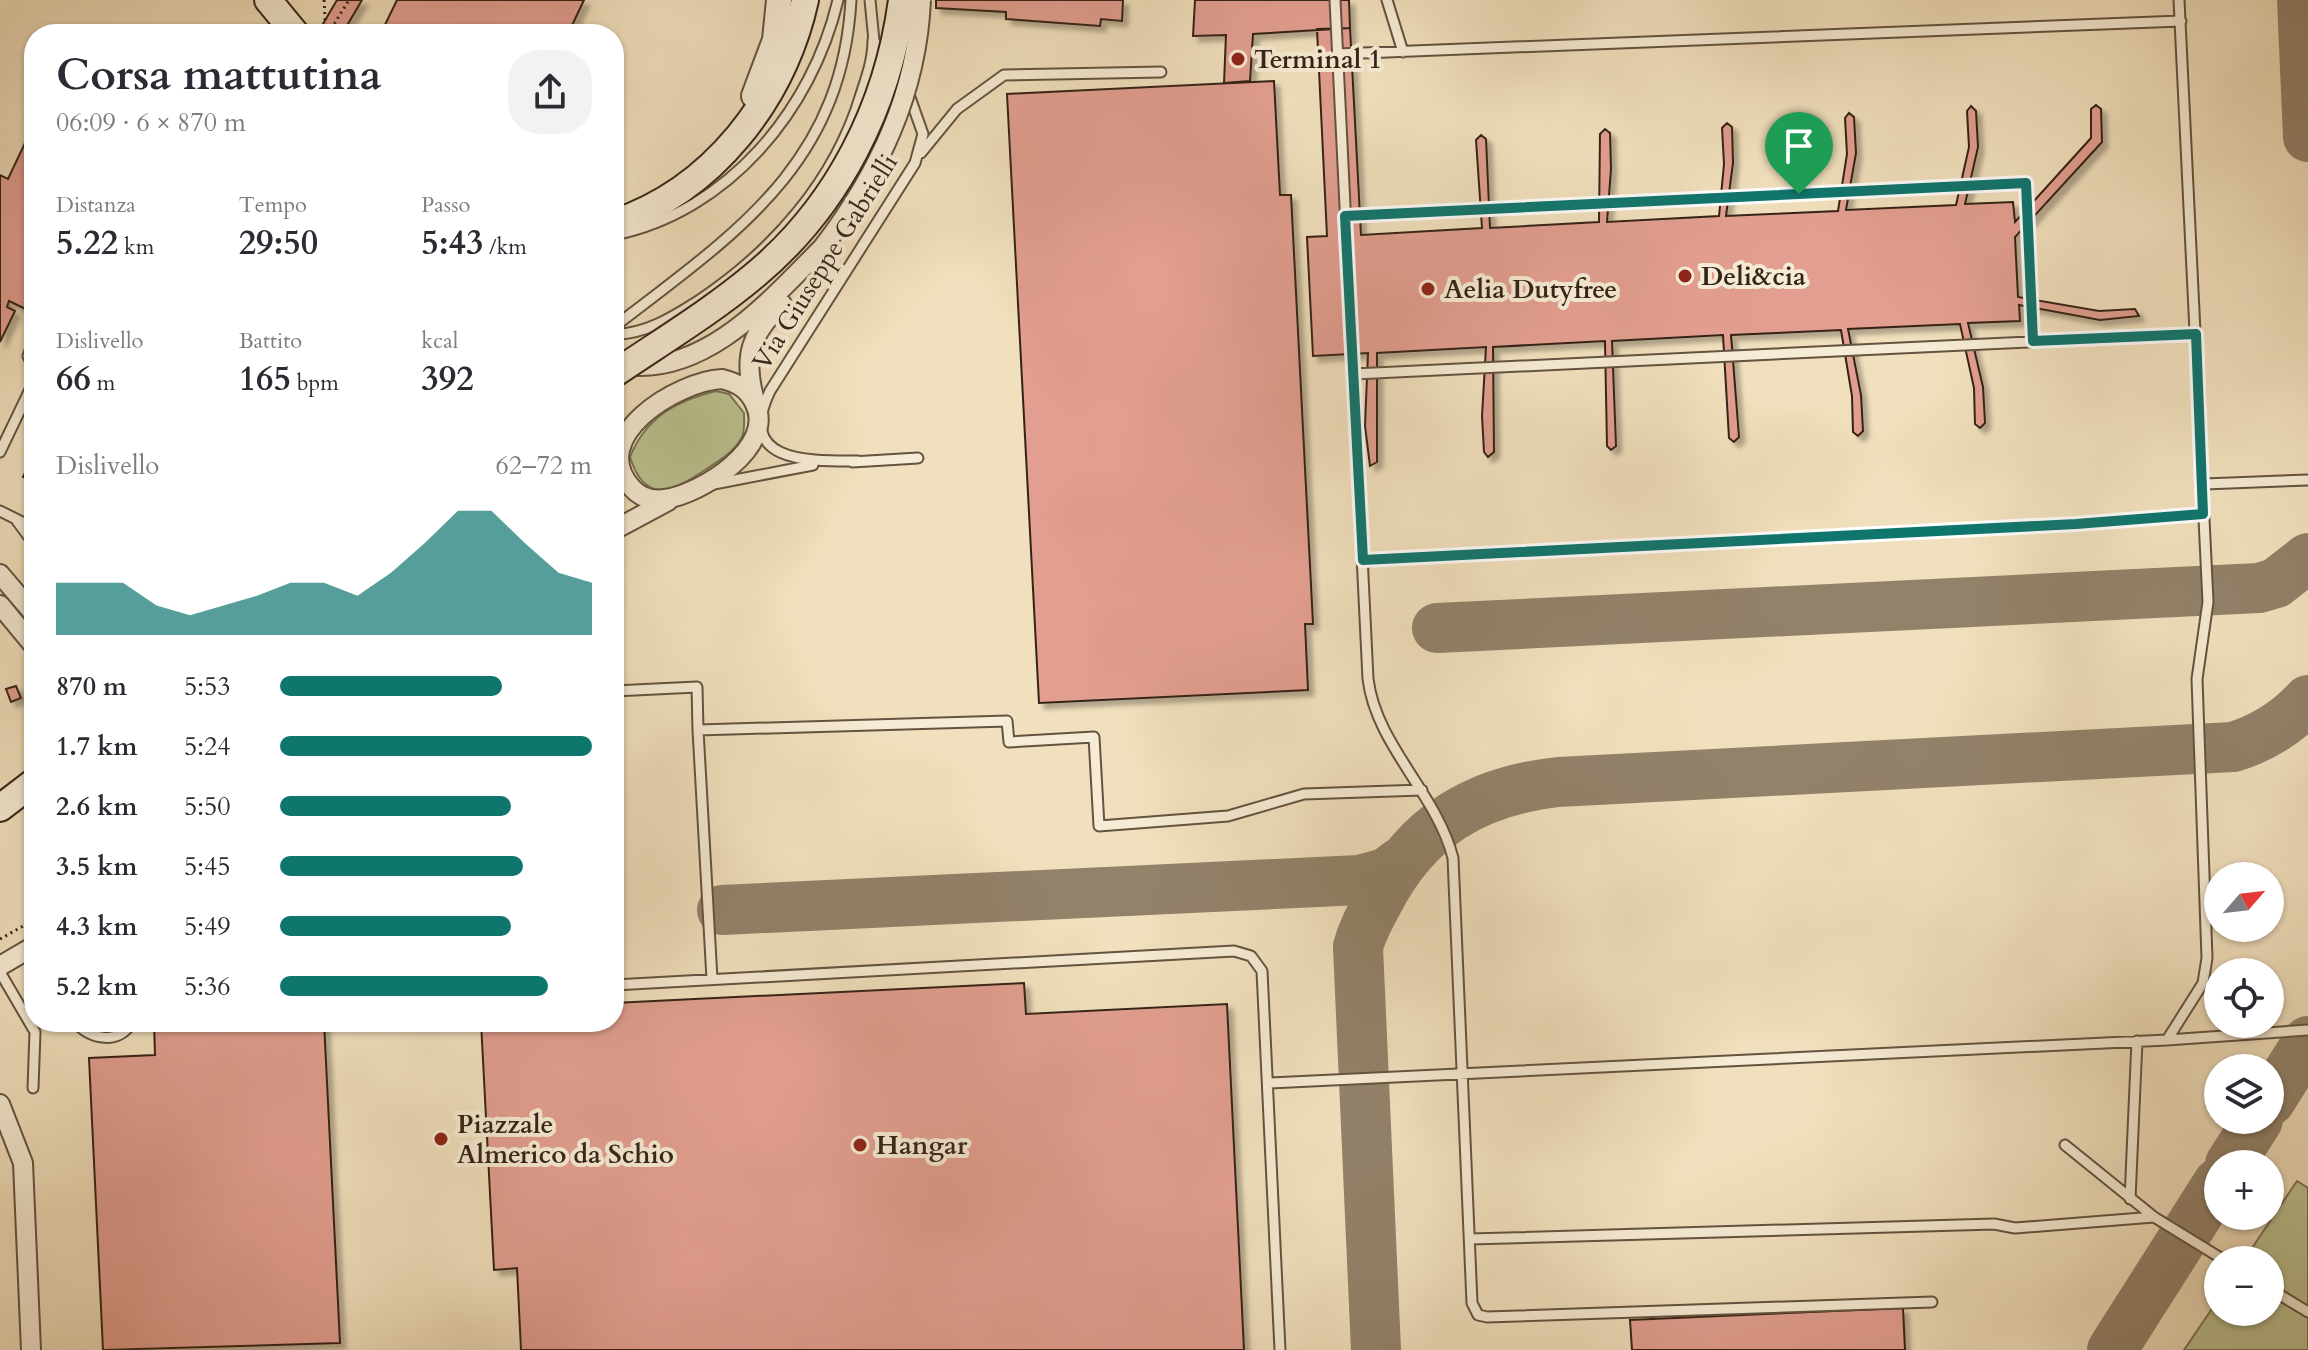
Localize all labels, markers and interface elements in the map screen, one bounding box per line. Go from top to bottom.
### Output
place label: Terminal 1 [1254,42,1382,77]
text: Corsa mattutina [56,45,382,105]
button: share [508,50,592,134]
marker: Terminal 1 [1229,50,1247,68]
text: 06:09 · 6 × 870 m [56,105,246,140]
pin [1765,112,1833,194]
icon: arrive [1777,124,1821,168]
street label: Via Giuseppe Gabrielli [744,147,906,377]
text: Distanza [56,190,136,220]
text: Tempo [239,190,307,220]
text: Passo [421,190,470,220]
text: 5.22 [56,220,118,266]
text: 29:50 [239,220,318,266]
text: 5:43 [421,220,483,266]
text: km [118,232,154,262]
text: /km [483,232,527,262]
place label: Deli&cia [1701,259,1806,294]
marker: Deli&cia [1676,267,1694,285]
place label: Aelia Dutyfree [1444,272,1617,307]
marker: Aelia Dutyfree [1419,280,1437,298]
text: Dislivello [56,326,143,356]
text: Battito [239,326,302,356]
text: kcal [421,326,458,356]
text: 66 [56,356,91,402]
text: 165 [239,356,291,402]
text: 392 [421,356,474,402]
text: m [91,368,115,398]
text: bpm [291,368,339,398]
text: Dislivello [56,448,159,483]
text: 62–72 m [495,448,592,483]
text: 870 m [56,669,127,704]
text: 5:53 [184,669,231,704]
text: 1.7 km [56,729,137,764]
text: 5:24 [184,729,231,764]
text: 2.6 km [56,789,137,824]
text: 5:50 [184,789,231,824]
text: 3.5 km [56,849,137,884]
text: 5:45 [184,849,231,884]
north arrow [2204,862,2284,942]
map controls [2204,862,2284,1326]
text: 4.3 km [56,909,137,944]
text: 5:49 [184,909,231,944]
button: locate [2204,958,2284,1038]
text: 5.2 km [56,969,137,1004]
text: 5:36 [184,969,231,1004]
button: layers [2204,1054,2284,1134]
place label: Piazzale Almerico da Schio [457,1107,674,1172]
place label: Hangar [876,1128,968,1163]
marker: Piazzale Almerico da Schio [432,1130,450,1148]
marker: Hangar [851,1136,869,1154]
button: + [2204,1150,2284,1230]
button: − [2204,1246,2284,1326]

